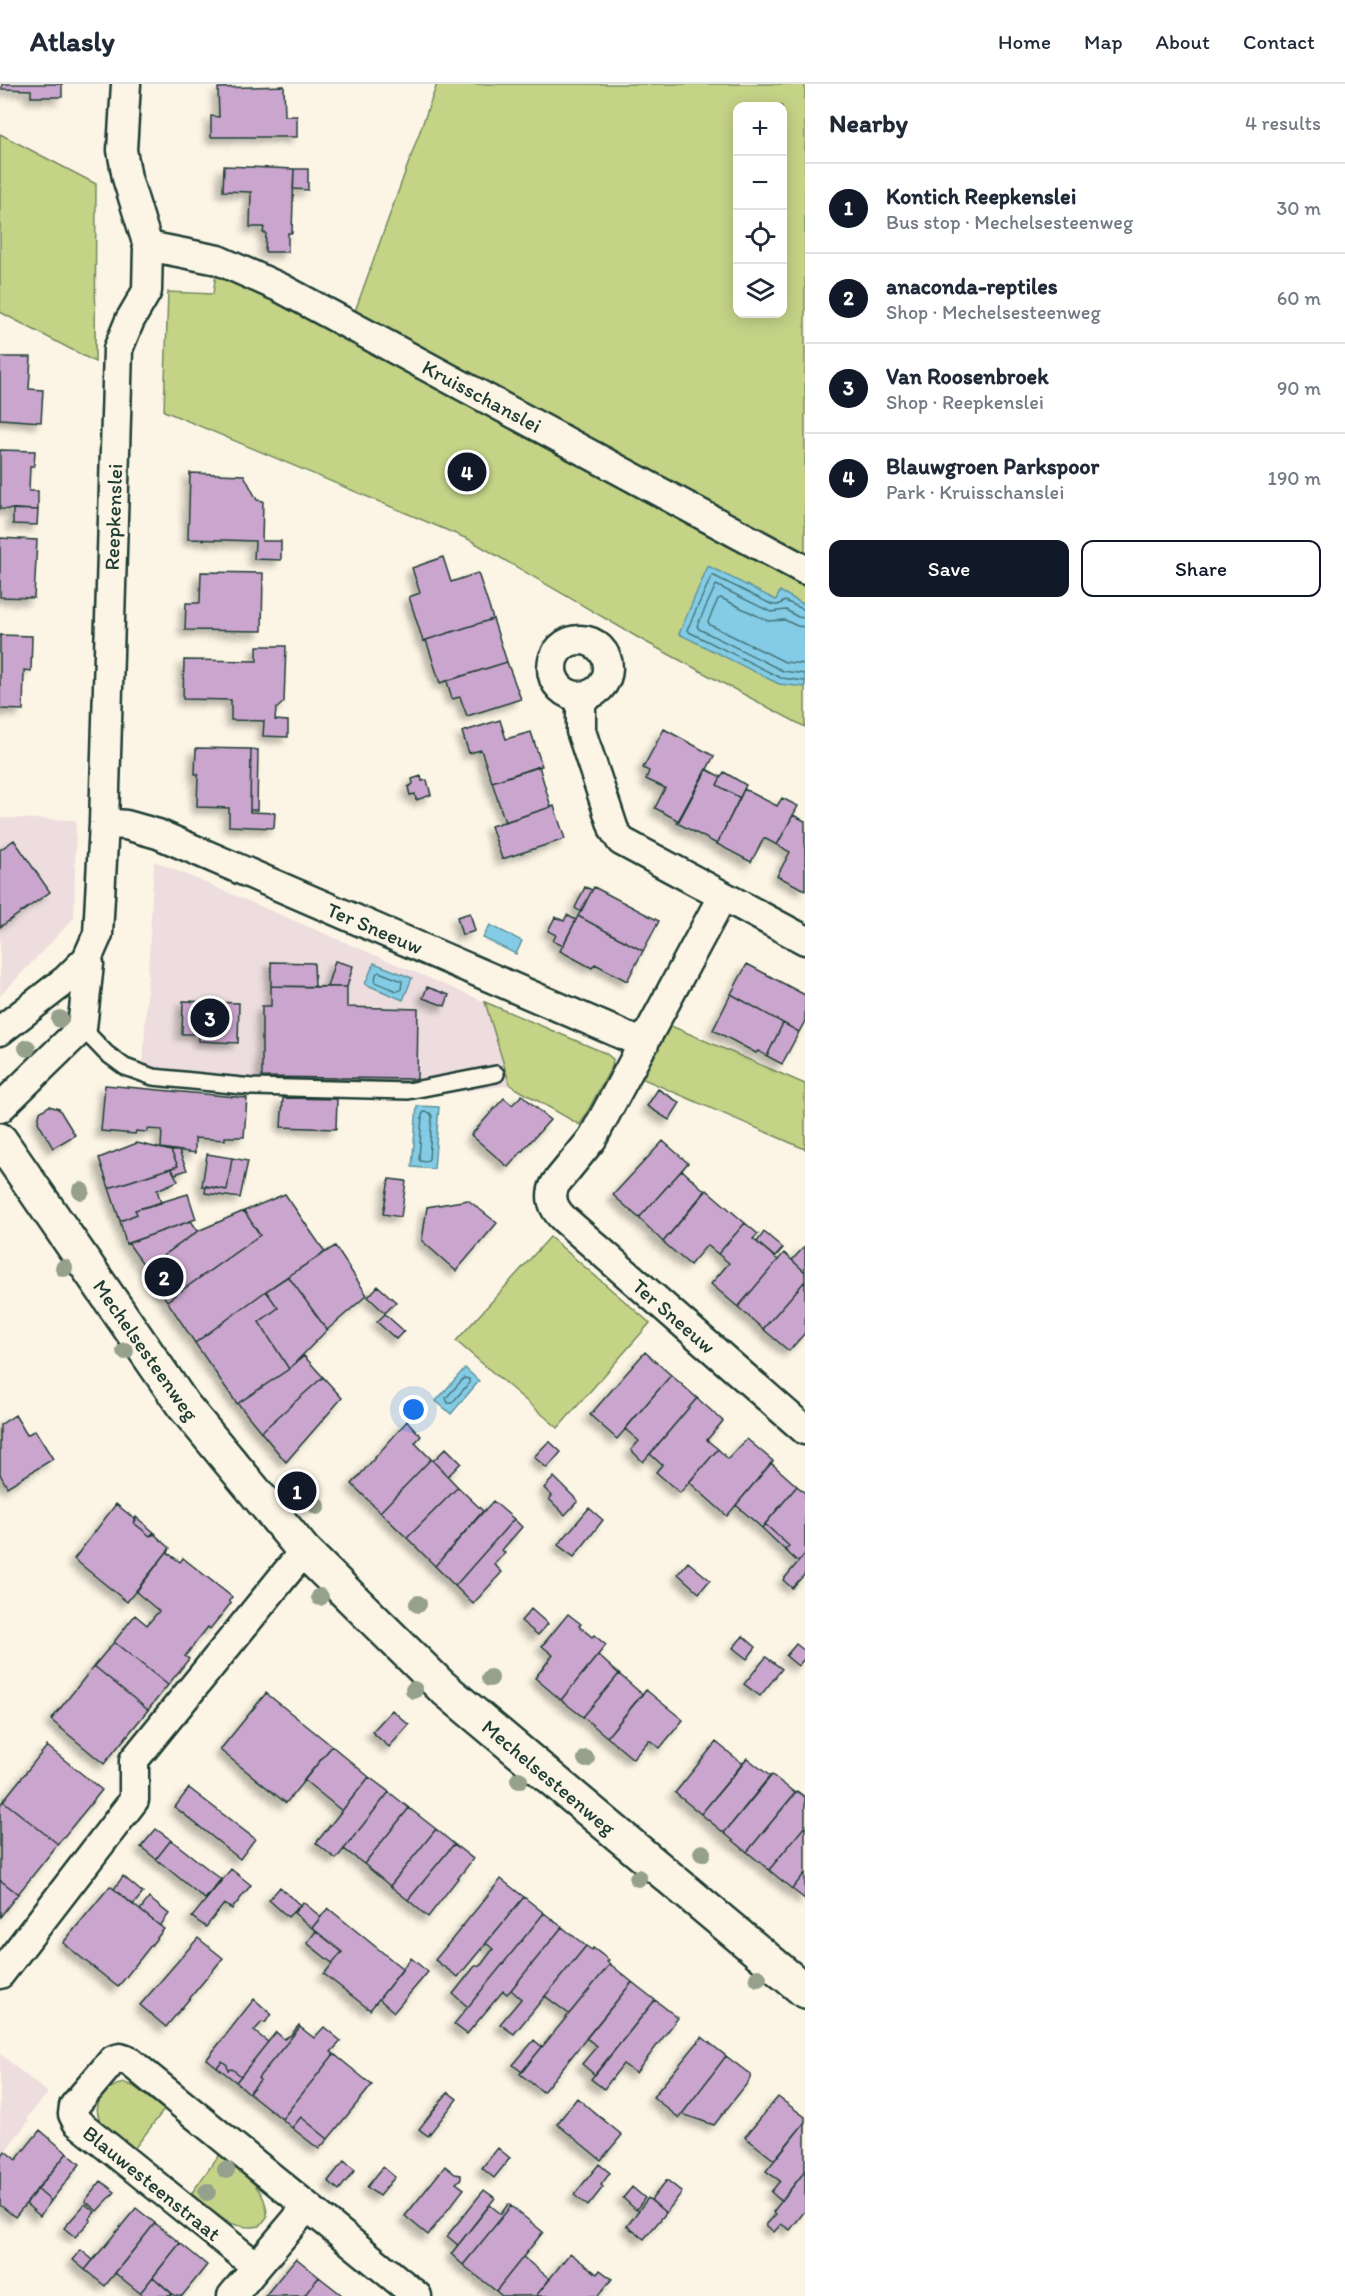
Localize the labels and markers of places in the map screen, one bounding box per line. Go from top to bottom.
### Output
pin: 4 [448,450,486,494]
pin: 3 [190,996,230,1040]
pin: 2 [144,1254,184,1300]
pin: 1 [278,1468,316,1514]

